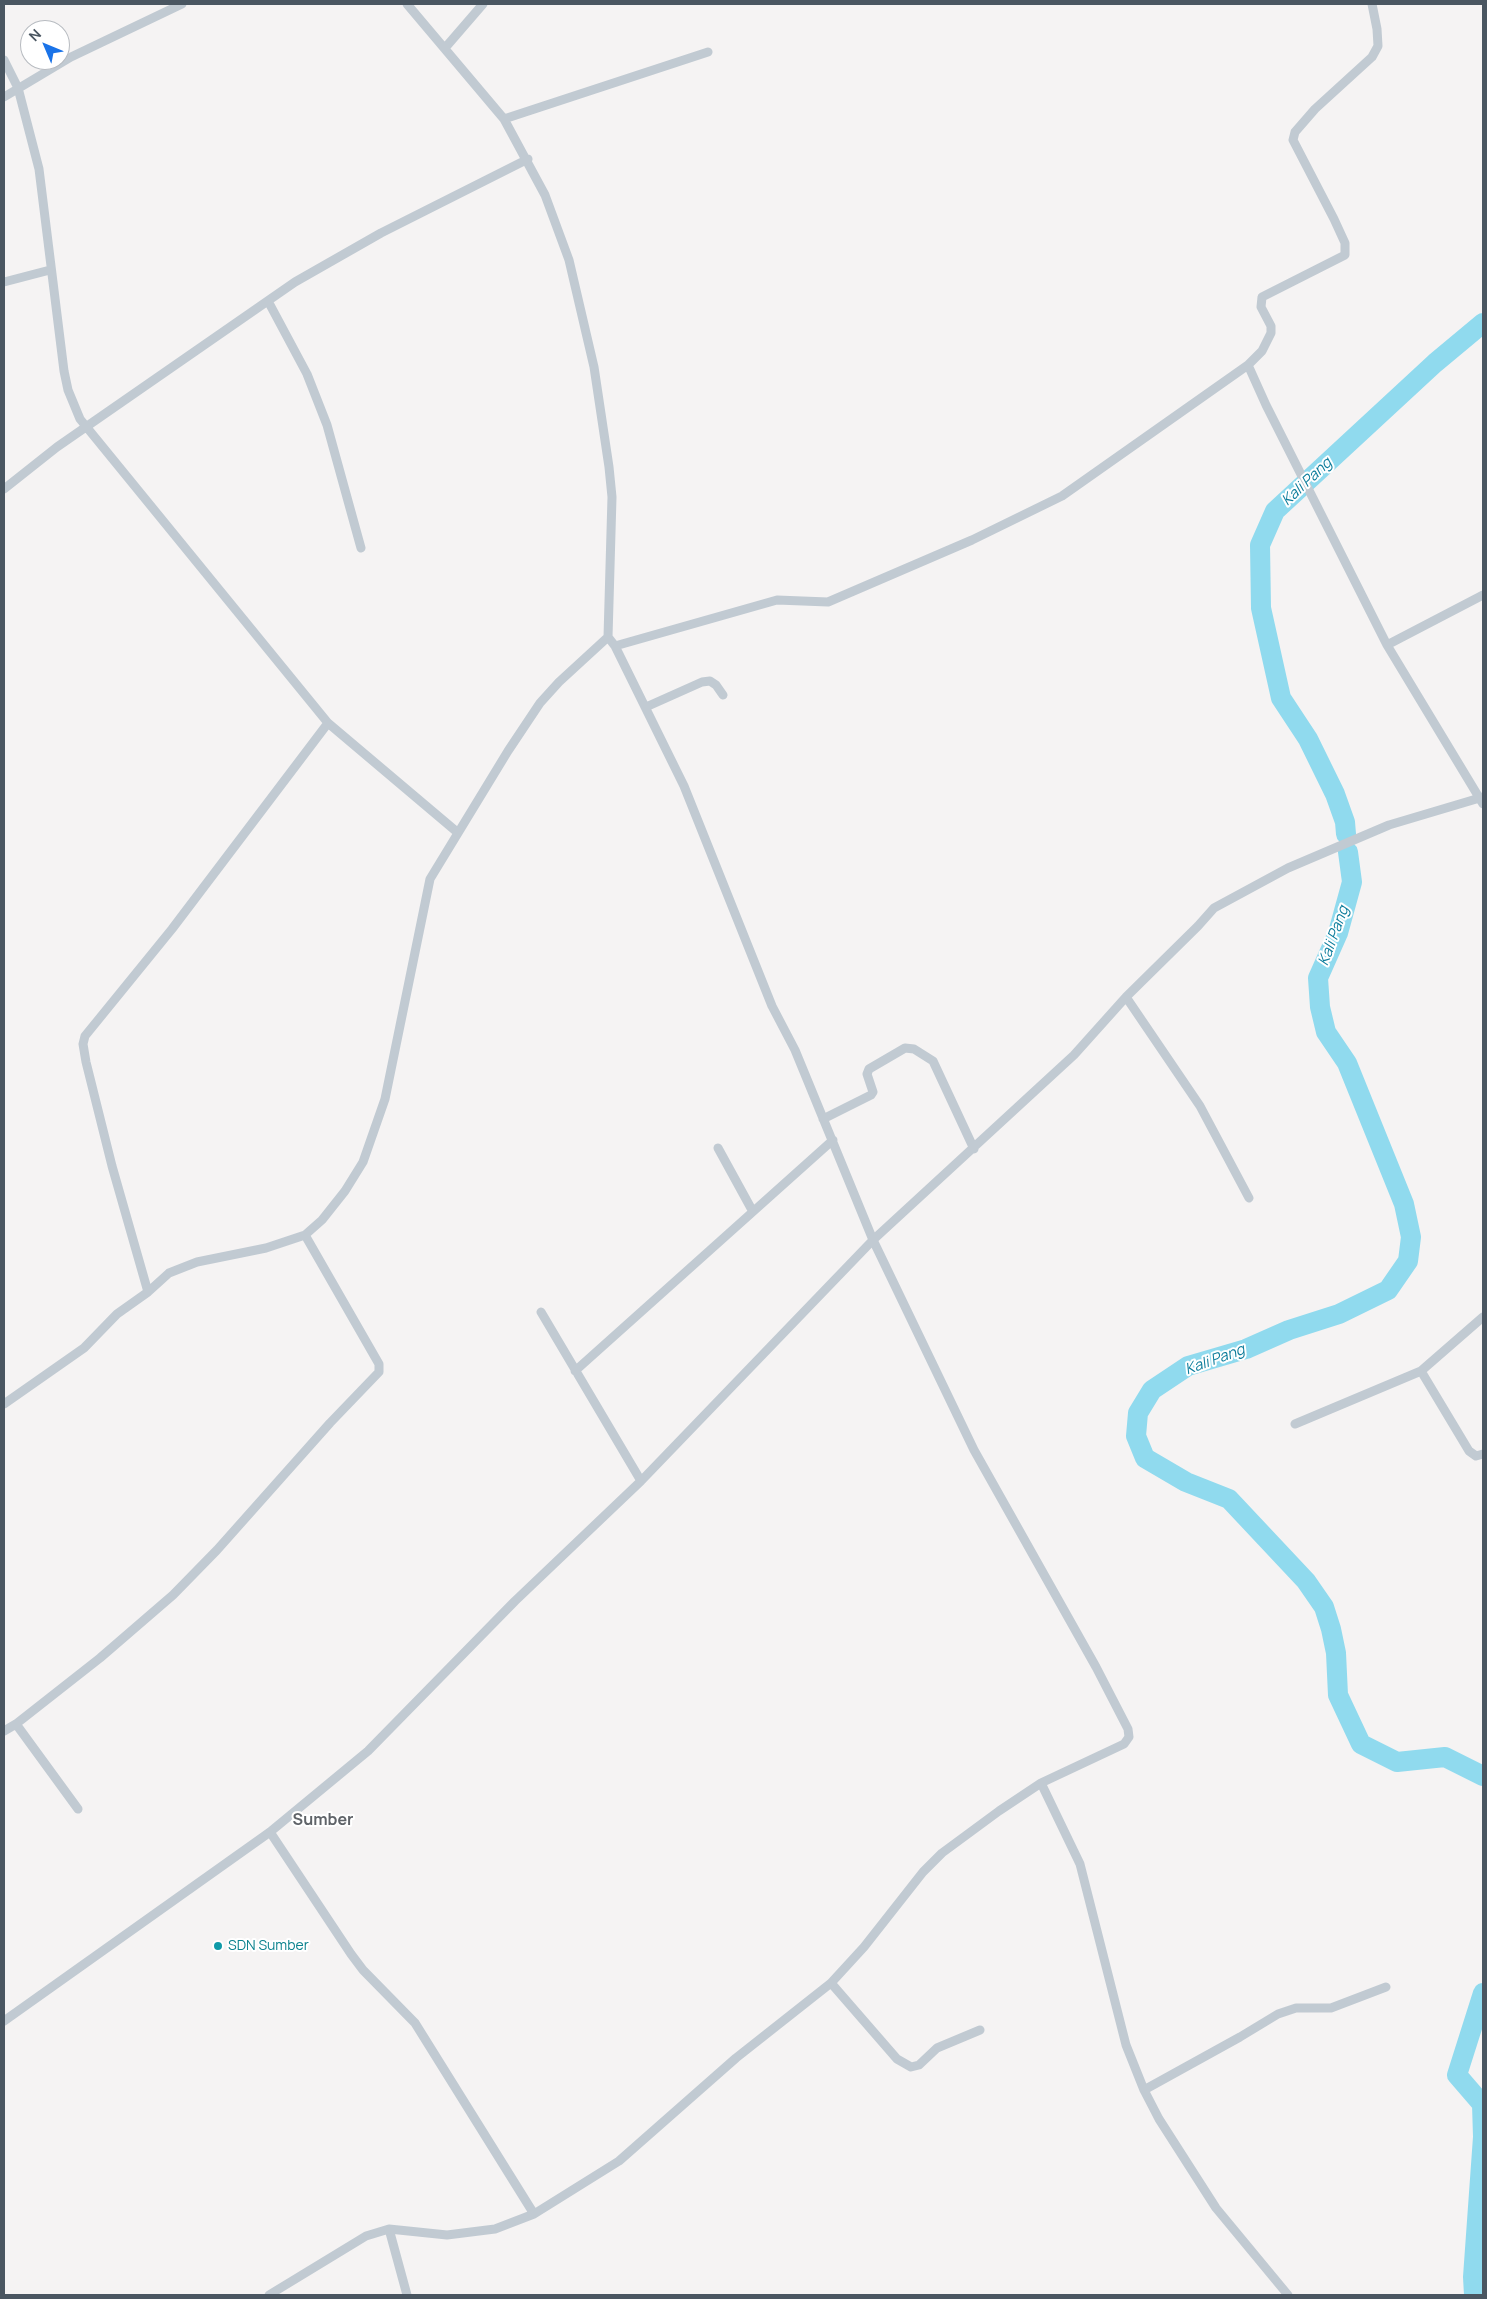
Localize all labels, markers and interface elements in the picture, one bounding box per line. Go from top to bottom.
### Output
north arrow [20,20,70,70]
text: N [24,24,45,45]
water label: Kali Pang [1278,454,1336,510]
water label: Kali Pang [1315,904,1353,968]
water label: Kali Pang [1183,1341,1247,1379]
district label: Sumber [293,1811,353,1831]
place label: SDN Sumber [228,1938,309,1954]
marker: SDN Sumber [212,1940,224,1952]

